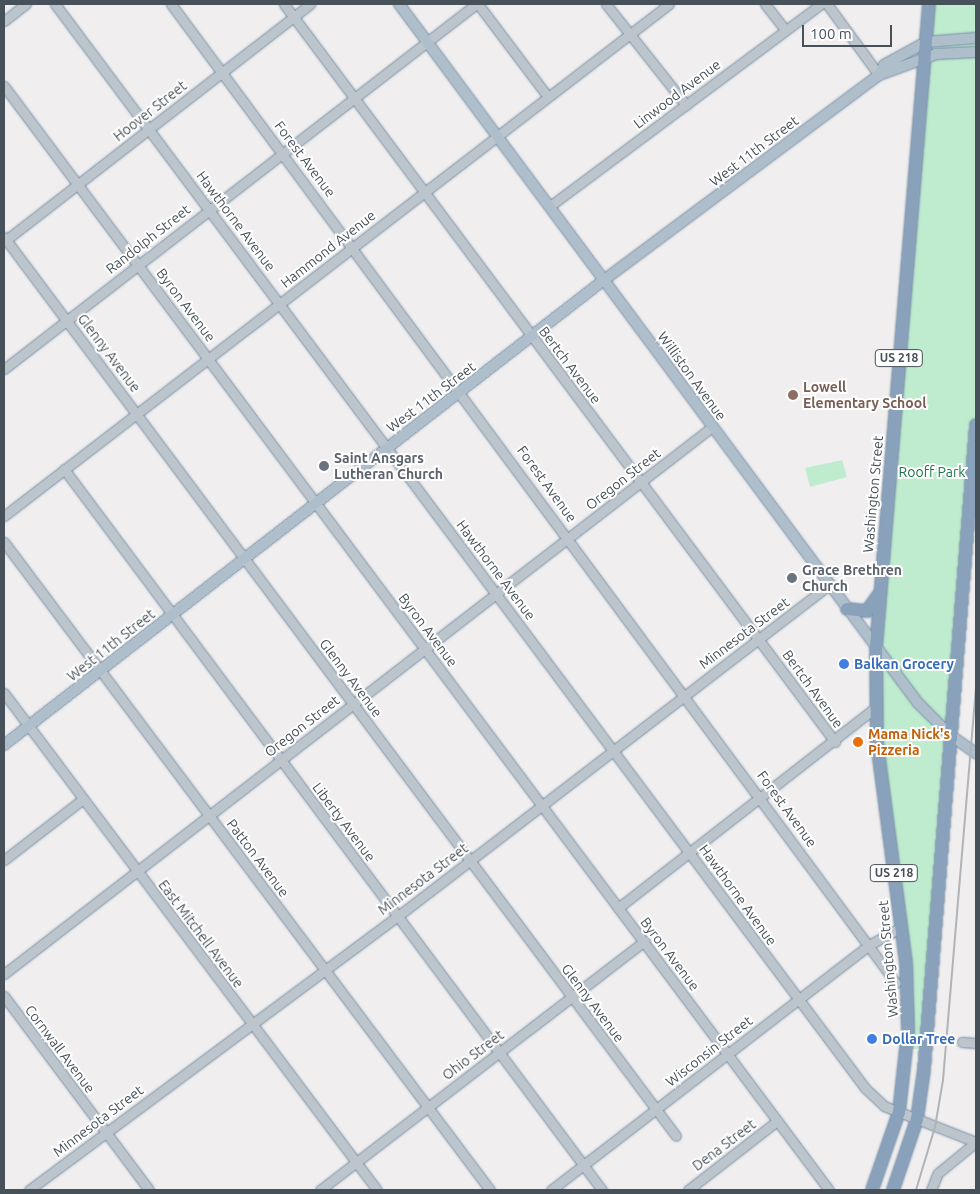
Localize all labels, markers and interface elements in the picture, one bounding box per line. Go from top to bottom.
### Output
scale bar [805,15,895,47]
text: 100 m [810,25,852,42]
street label: Linwood Avenue [630,56,724,132]
street label: Hoover Street [110,77,190,145]
street label: West 11th Street [706,112,802,190]
street label: Forest Avenue [271,118,339,200]
street label: Hawthorne Avenue [193,168,279,274]
street label: Randolph Street [102,201,194,277]
street label: Hammond Avenue [277,207,379,291]
street label: Byron Avenue [153,265,219,345]
street label: Glenny Avenue [74,311,144,395]
street label: Bertch Avenue [536,323,604,407]
street label: Williston Avenue [654,328,730,424]
road number: US 218 [874,348,924,368]
street label: West 11th Street [383,358,479,436]
place label: Lowell Elementary School [803,379,926,412]
marker: Lowell Elementary School [787,389,799,401]
street label: Washington Street [860,435,886,553]
street label: Forest Avenue [514,442,580,526]
street label: Oregon Street [582,445,664,513]
place label: Saint Ansgars Lutheran Church [334,450,443,482]
marker: Saint Ansgars Lutheran Church [318,460,330,472]
park label: Rooff Park [899,464,965,480]
street label: Hawthorne Avenue [453,517,539,623]
place label: Grace Brethren Church [802,562,902,594]
marker: Grace Brethren Church [786,572,798,584]
street label: Byron Avenue [395,590,461,670]
street label: Minnesota Street [696,594,792,672]
street label: West 11th Street [64,605,158,685]
street label: Glenny Avenue [316,636,386,720]
street label: Bertch Avenue [779,647,847,731]
place label: Balkan Grocery [854,656,954,672]
marker: Balkan Grocery [838,658,850,670]
street label: Oregon Street [261,692,343,760]
place label: Mama Nick's Pizzeria [868,726,950,759]
marker: Mama Nick's Pizzeria [852,736,864,748]
street label: Forest Avenue [754,767,820,851]
street label: Liberty Avenue [309,779,379,865]
street label: Patton Avenue [223,816,293,900]
street label: Minnesota Street [375,840,471,918]
street label: Hawthorne Avenue [696,841,780,949]
road number: US 218 [869,864,919,882]
street label: East Mitchell Avenue [155,877,247,991]
street label: Washington Street [875,900,901,1018]
street label: Byron Avenue [637,914,703,994]
street label: Glenny Avenue [558,961,628,1045]
street label: Cornwall Avenue [21,1002,99,1096]
street label: Wisconsin Street [662,1012,756,1090]
street label: Ohio Street [439,1026,507,1084]
place label: Dollar Tree [882,1031,955,1047]
marker: Dollar Tree [866,1033,878,1045]
street label: Minnesota Street [50,1082,146,1160]
street label: Dena Street [689,1116,759,1174]

